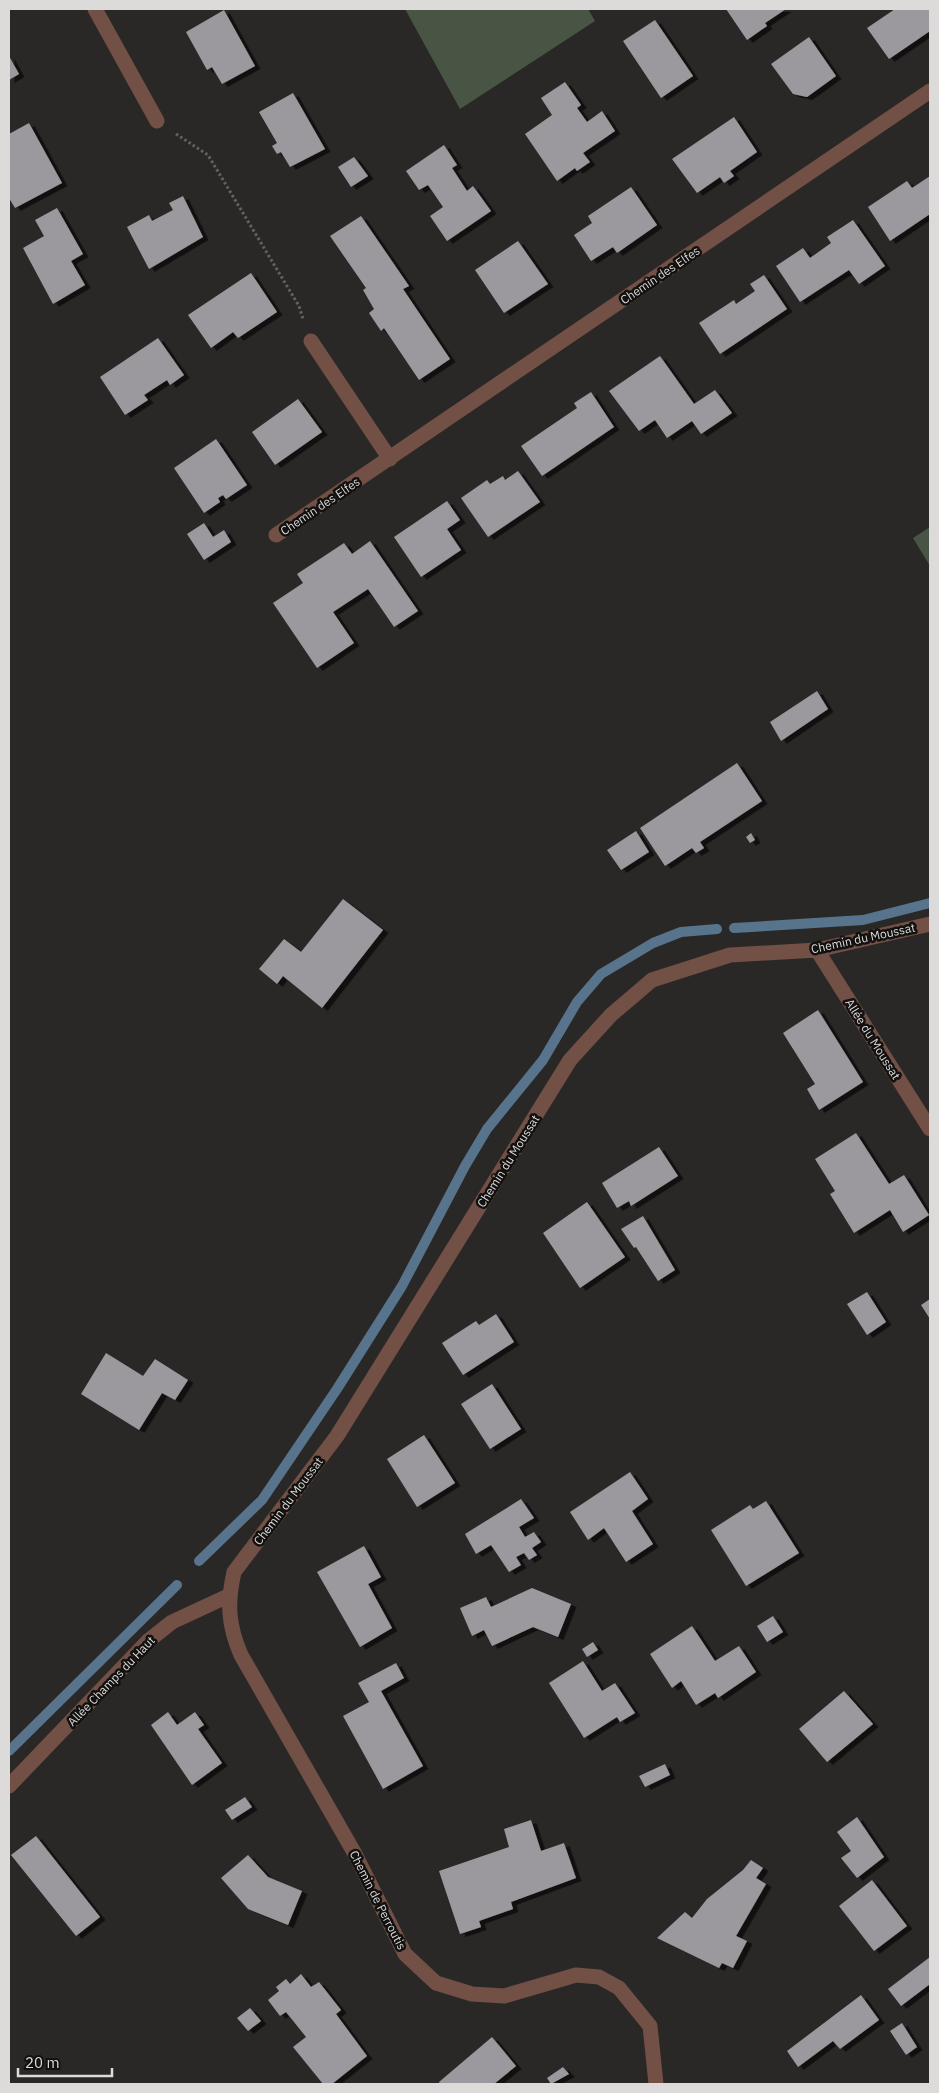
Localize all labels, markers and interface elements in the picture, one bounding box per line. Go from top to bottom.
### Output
street label: Chemin des Elfes [617,243,703,307]
street label: Chemin des Elfes [277,474,363,538]
street label: Chemin du Moussat [810,920,916,956]
street label: Allée du Moussat [842,996,904,1082]
street label: Chemin du Moussat [474,1112,542,1210]
street label: Chemin du Moussat [250,1454,326,1548]
street label: Allée Champs du Haut [64,1633,158,1729]
street label: Chemin de Perroutis [347,1848,410,1952]
scale bar [18,2046,111,2078]
text: 20 m [25,2053,60,2072]

